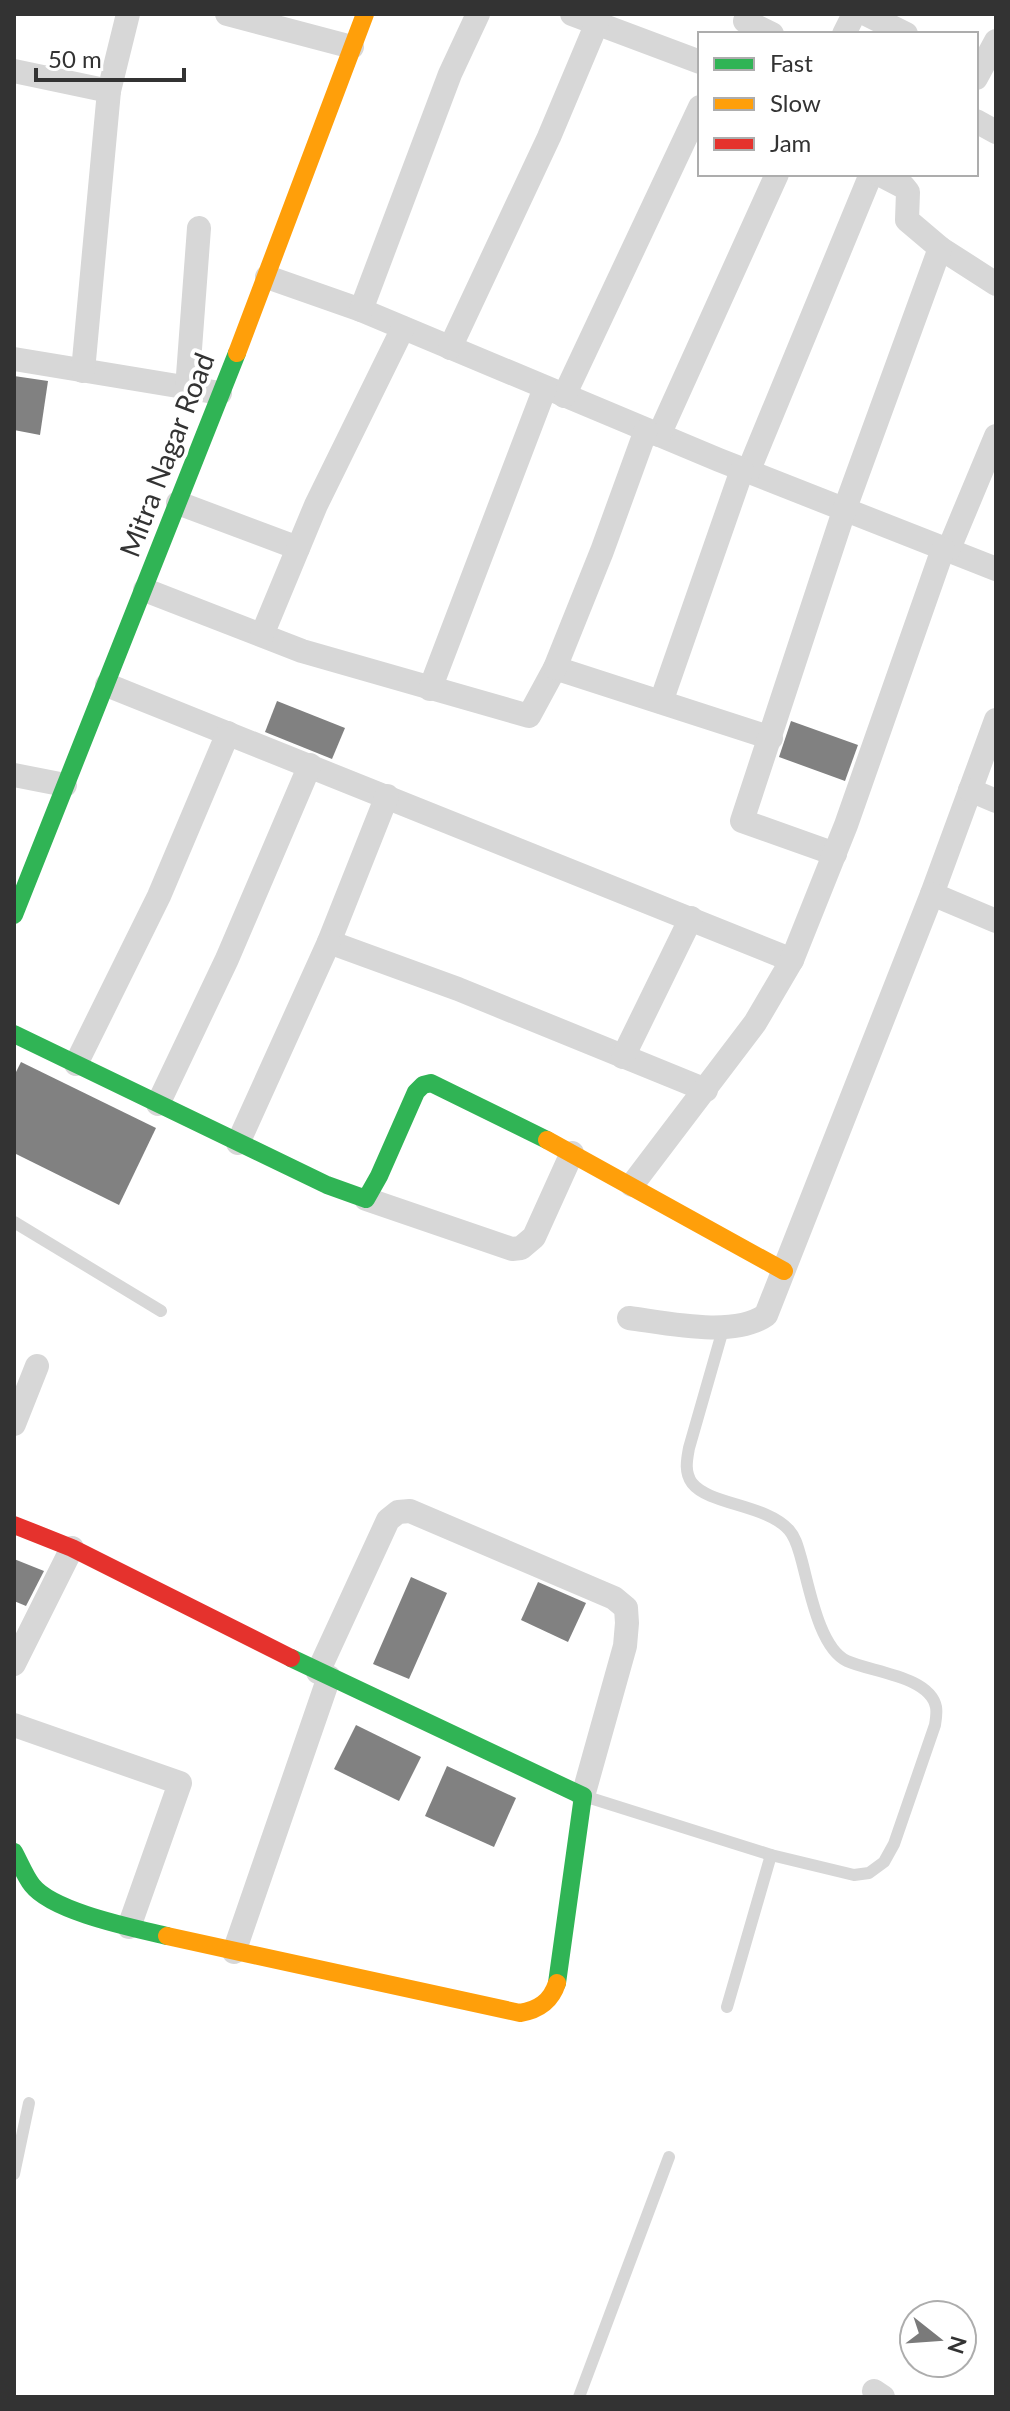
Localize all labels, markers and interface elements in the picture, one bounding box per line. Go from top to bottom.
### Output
scale bar [36,32,184,82]
legend [698,32,978,176]
text: 50 m [48,44,102,73]
text: Fast [770,48,813,77]
text: Slow [770,88,821,117]
text: Jam [770,128,811,157]
street label: Mitra Nagar Road [112,348,221,561]
north arrow [898,2299,978,2379]
text: N [942,2333,973,2357]

